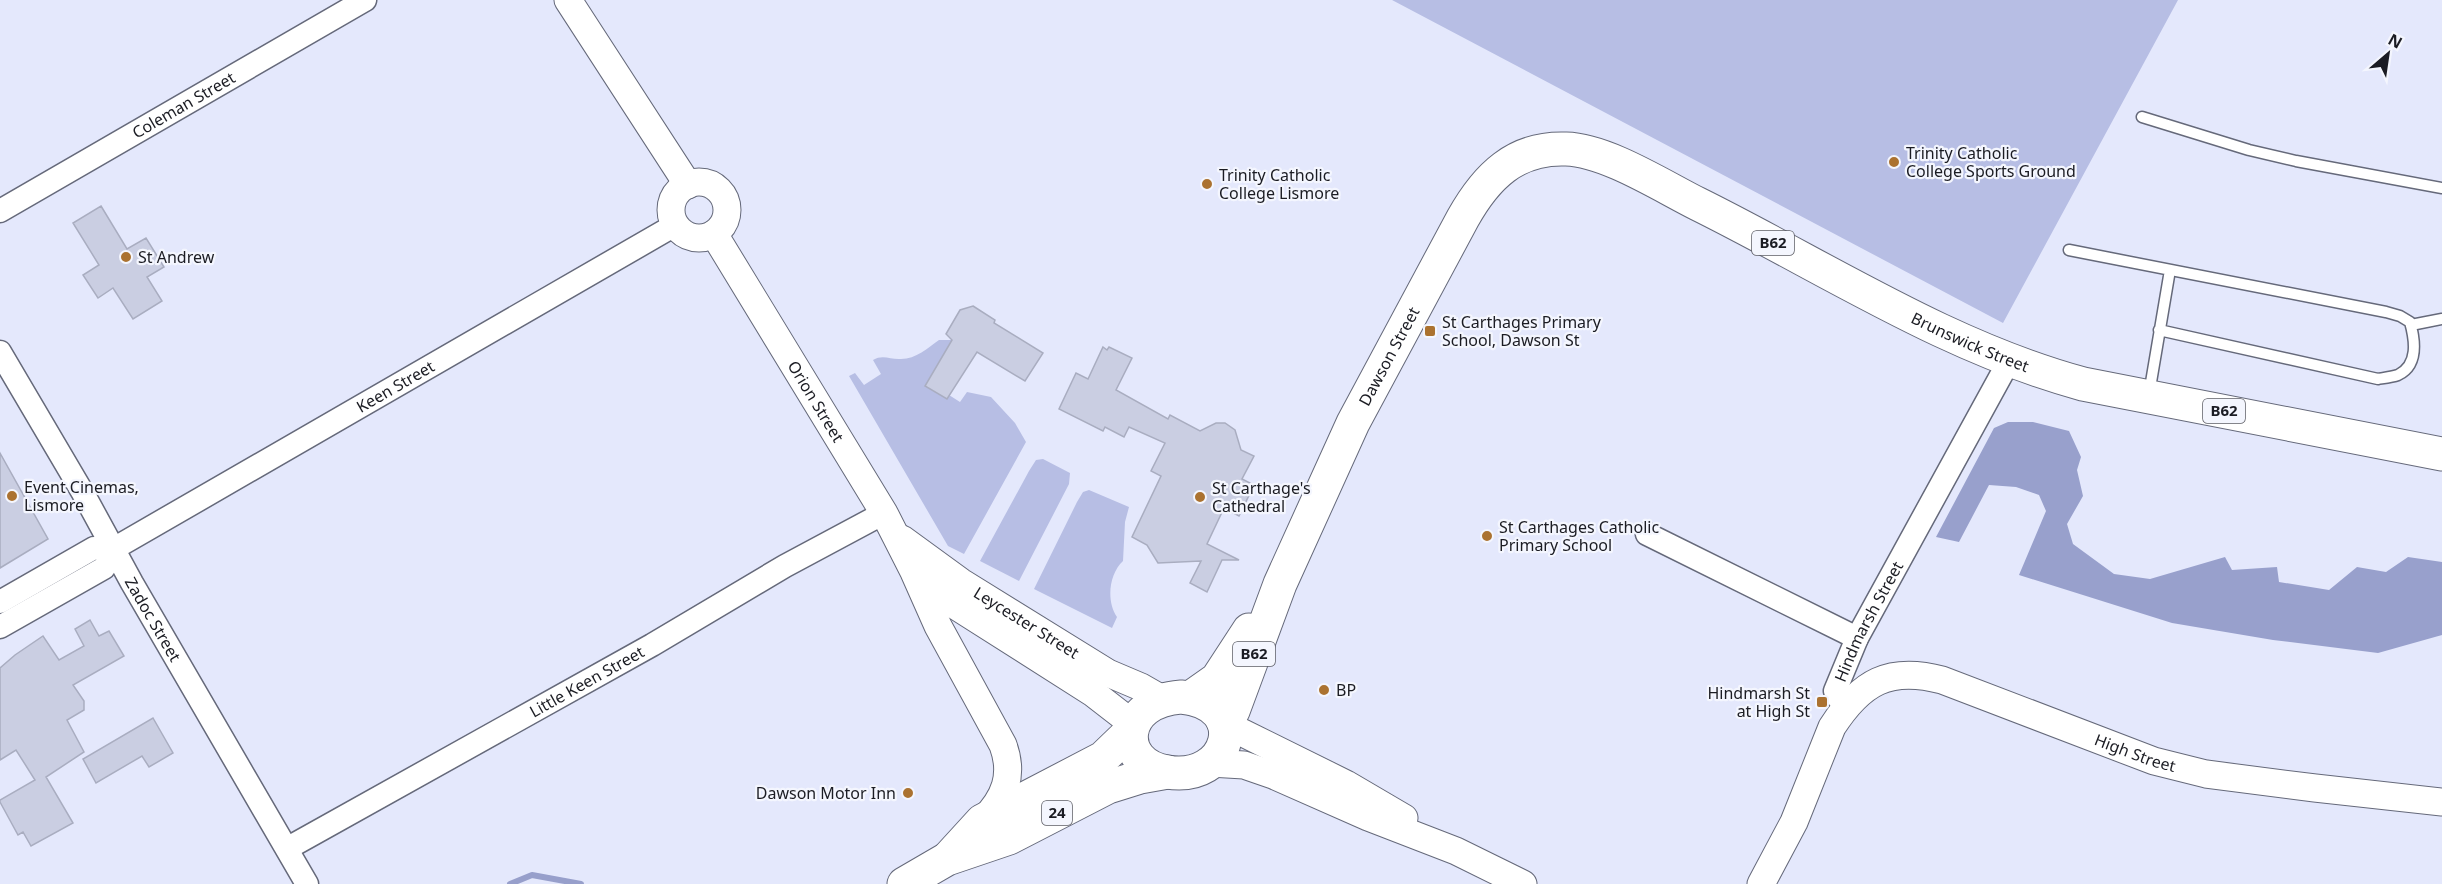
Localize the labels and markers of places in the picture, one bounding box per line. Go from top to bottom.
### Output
place label: Trinity Catholic College Sports Ground [1906,142,2076,182]
marker: Trinity Catholic College Sports Ground [1887,155,1901,169]
place label: Trinity Catholic College Lismore [1219,164,1339,204]
marker: Trinity Catholic College Lismore [1200,177,1214,191]
place label: St Andrew [138,246,215,268]
marker: St Andrew [119,250,133,264]
place label: St Carthages Primary School, Dawson St [1442,311,1602,351]
marker: St Carthages Primary School, Dawson St [1423,324,1437,338]
place label: Event Cinemas, Lismore [24,476,139,516]
place label: St Carthage's Cathedral [1212,477,1311,517]
marker: Event Cinemas, Lismore [5,489,19,503]
marker: St Carthage's Cathedral [1193,490,1207,504]
place label: St Carthages Catholic Primary School [1499,516,1659,556]
marker: St Carthages Catholic Primary School [1480,529,1494,543]
place label: BP [1336,679,1356,701]
place label: Hindmarsh St at High St [1707,682,1810,722]
marker: BP [1317,683,1331,697]
marker: Hindmarsh St at High St [1815,695,1829,709]
place label: Dawson Motor Inn [756,782,896,804]
marker: Dawson Motor Inn [901,786,915,800]

